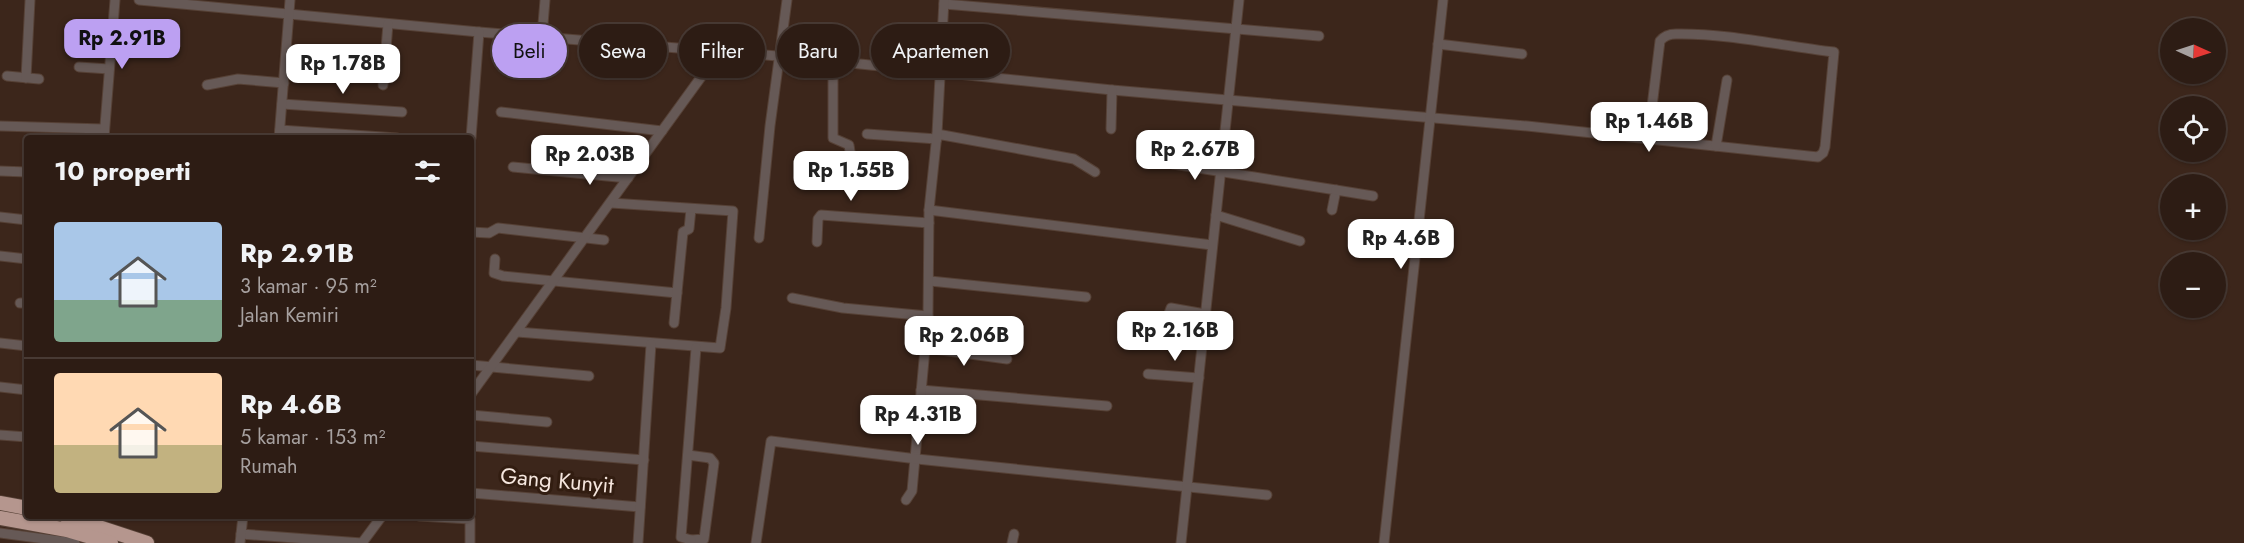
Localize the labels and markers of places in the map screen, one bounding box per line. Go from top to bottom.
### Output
pin: Rp 2.91B [60,19,184,70]
pin: Rp 1.78B [281,44,405,95]
pin: Rp 1.46B [1587,102,1711,153]
pin: Rp 2.67B [1133,130,1257,181]
pin: Rp 2.03B [528,135,652,186]
pin: Rp 1.55B [789,151,913,202]
pin: Rp 4.6B [1346,219,1456,270]
pin: Rp 2.16B [1113,311,1237,362]
pin: Rp 2.06B [902,316,1026,367]
pin: Rp 4.31B [856,395,980,446]

